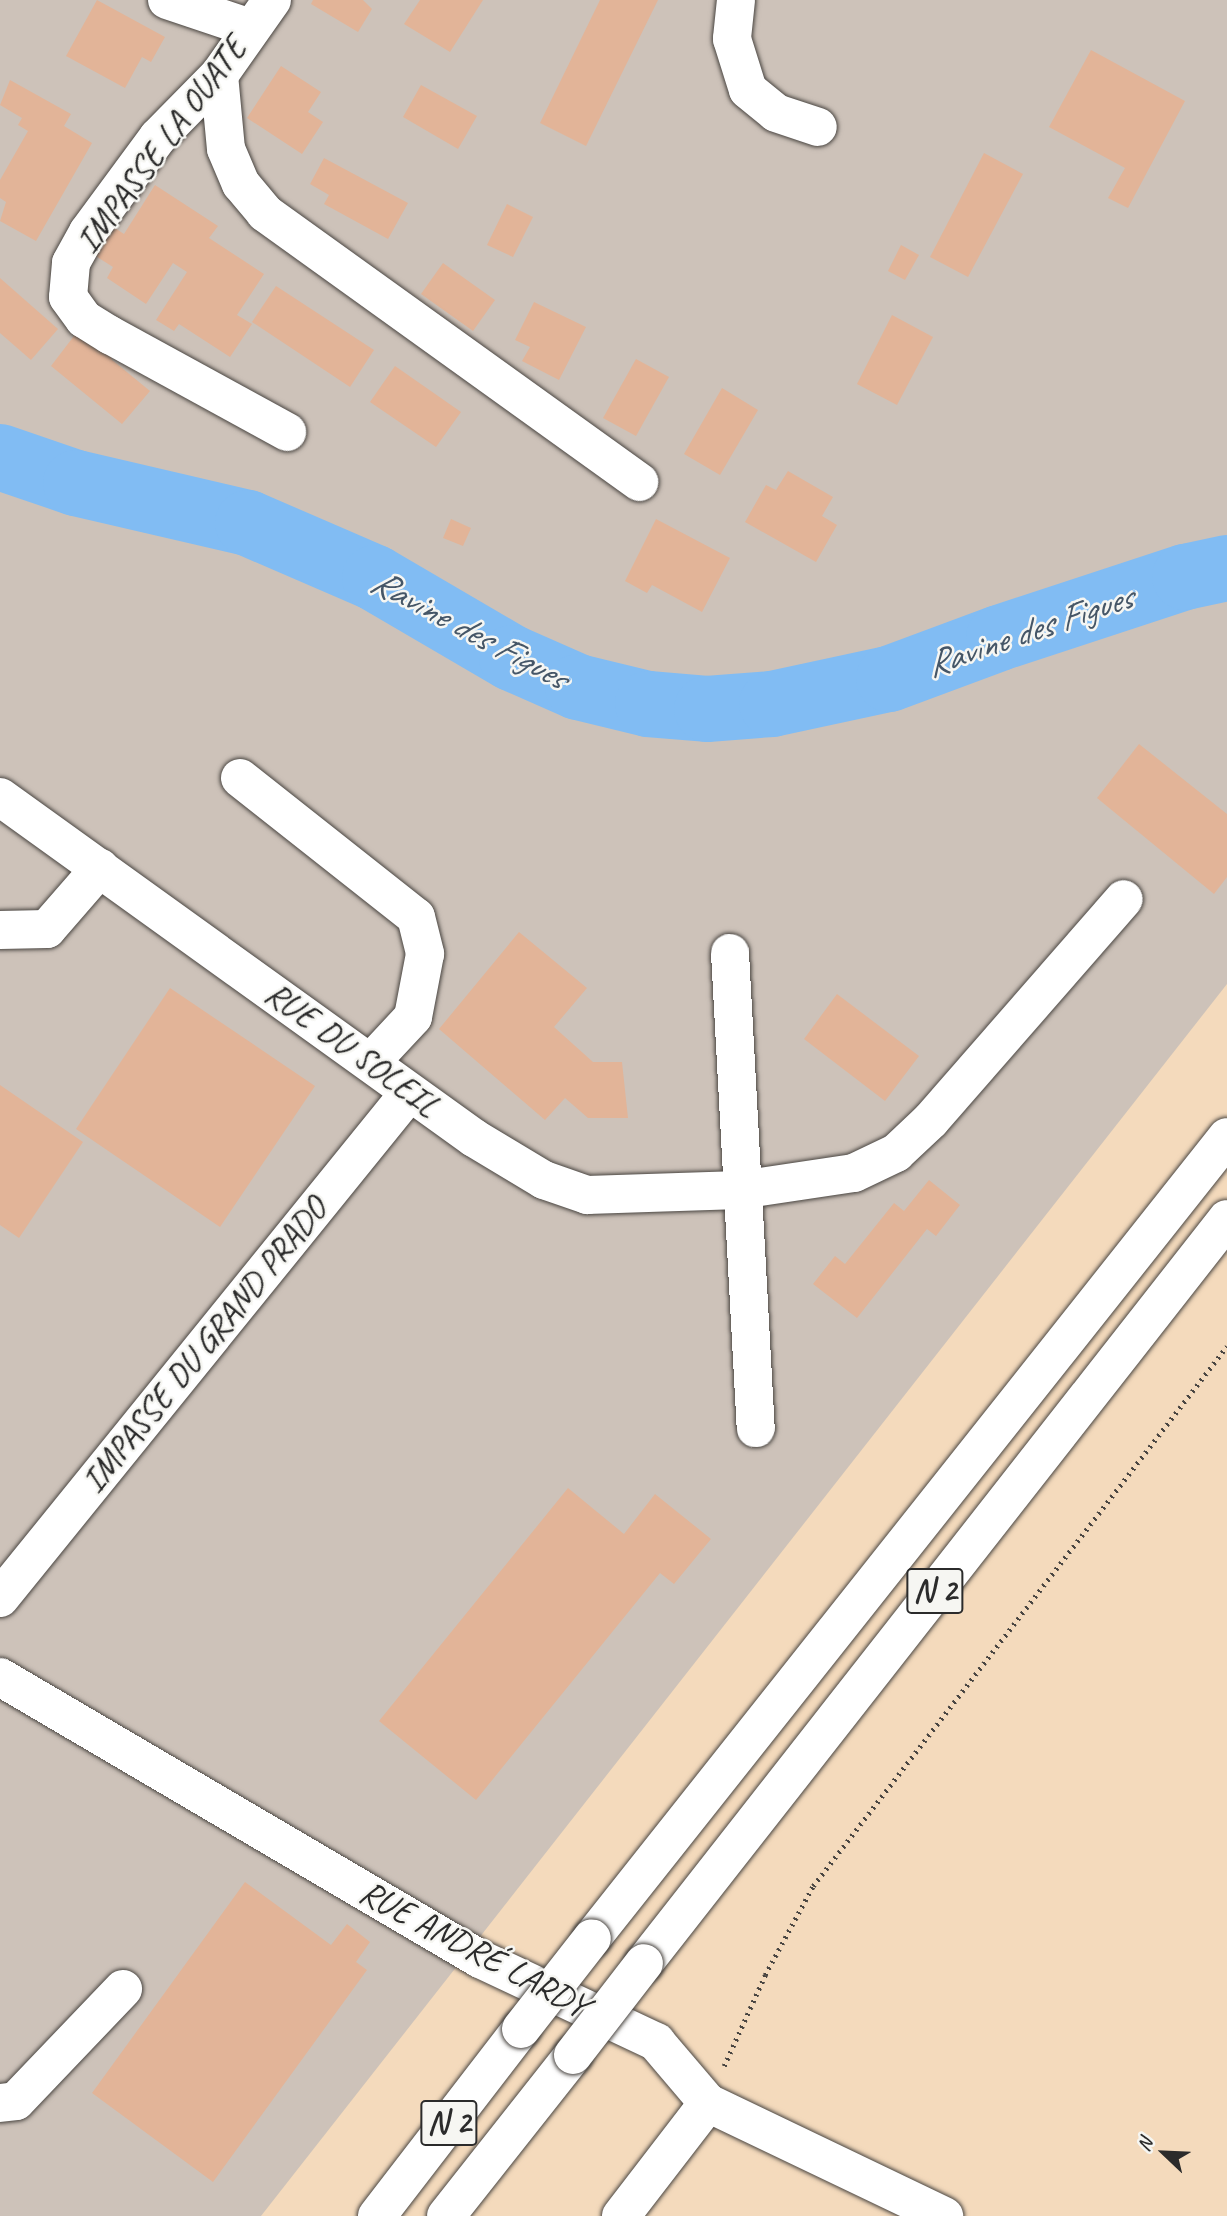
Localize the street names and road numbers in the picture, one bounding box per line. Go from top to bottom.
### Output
street label: IMPASSE LA OUATE [67,30,255,260]
street label: RUE DU SOLEIL [257,972,447,1126]
street label: IMPASSE DU GRAND PRADO [72,1189,336,1501]
road number: N 2 [905,1562,965,1620]
street label: RUE ANDRÉ LARDY [353,1871,595,2027]
road number: N 2 [419,2094,479,2152]

